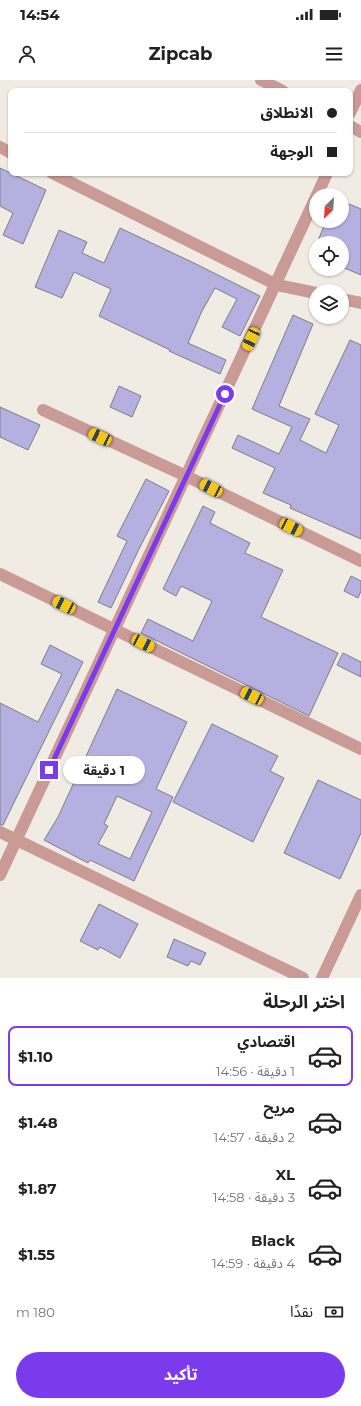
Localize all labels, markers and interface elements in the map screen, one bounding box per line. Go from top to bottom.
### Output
text: 14:54 [20,5,60,24]
icon: person [16,43,38,65]
text: Zipcab [148,43,213,65]
icon: menu [323,43,345,65]
text: الانطلاق [261,103,313,122]
text: الوجهة [270,142,313,161]
north arrow [309,188,349,228]
map controls [309,188,349,324]
button: locate [309,236,349,276]
button: layers [309,284,349,324]
car [240,326,262,352]
route start [216,385,234,403]
car [87,426,113,448]
car [198,477,224,499]
car [278,516,304,538]
car [51,594,77,616]
car [130,632,156,654]
car [239,685,265,707]
callout: 1 دقيقة [63,756,145,784]
route end [40,761,58,779]
text: 1 دقيقة [83,762,125,778]
text: اختر الرحلة [263,991,345,1013]
text: اقتصادي [237,1032,295,1051]
icon: car [307,1038,343,1074]
text: $1.10 [18,1047,53,1066]
text: 1 دقيقة · 14:56 [216,1063,295,1079]
text: مريح [263,1098,295,1117]
icon: car [307,1104,343,1140]
text: $1.48 [18,1113,58,1132]
text: 2 دقيقة · 14:57 [214,1129,295,1145]
text: XL [276,1165,295,1184]
icon: car [307,1170,343,1206]
text: $1.87 [18,1179,57,1198]
text: 3 دقيقة · 14:58 [213,1189,295,1205]
text: Black [251,1231,295,1250]
icon: car [307,1236,343,1272]
text: $1.55 [18,1245,55,1264]
text: 4 دقيقة · 14:59 [212,1255,295,1271]
icon: cash [323,1301,345,1323]
text: نقدًا [290,1302,313,1321]
text: 180 m [16,1304,55,1320]
button: تأكيد [16,1352,345,1398]

